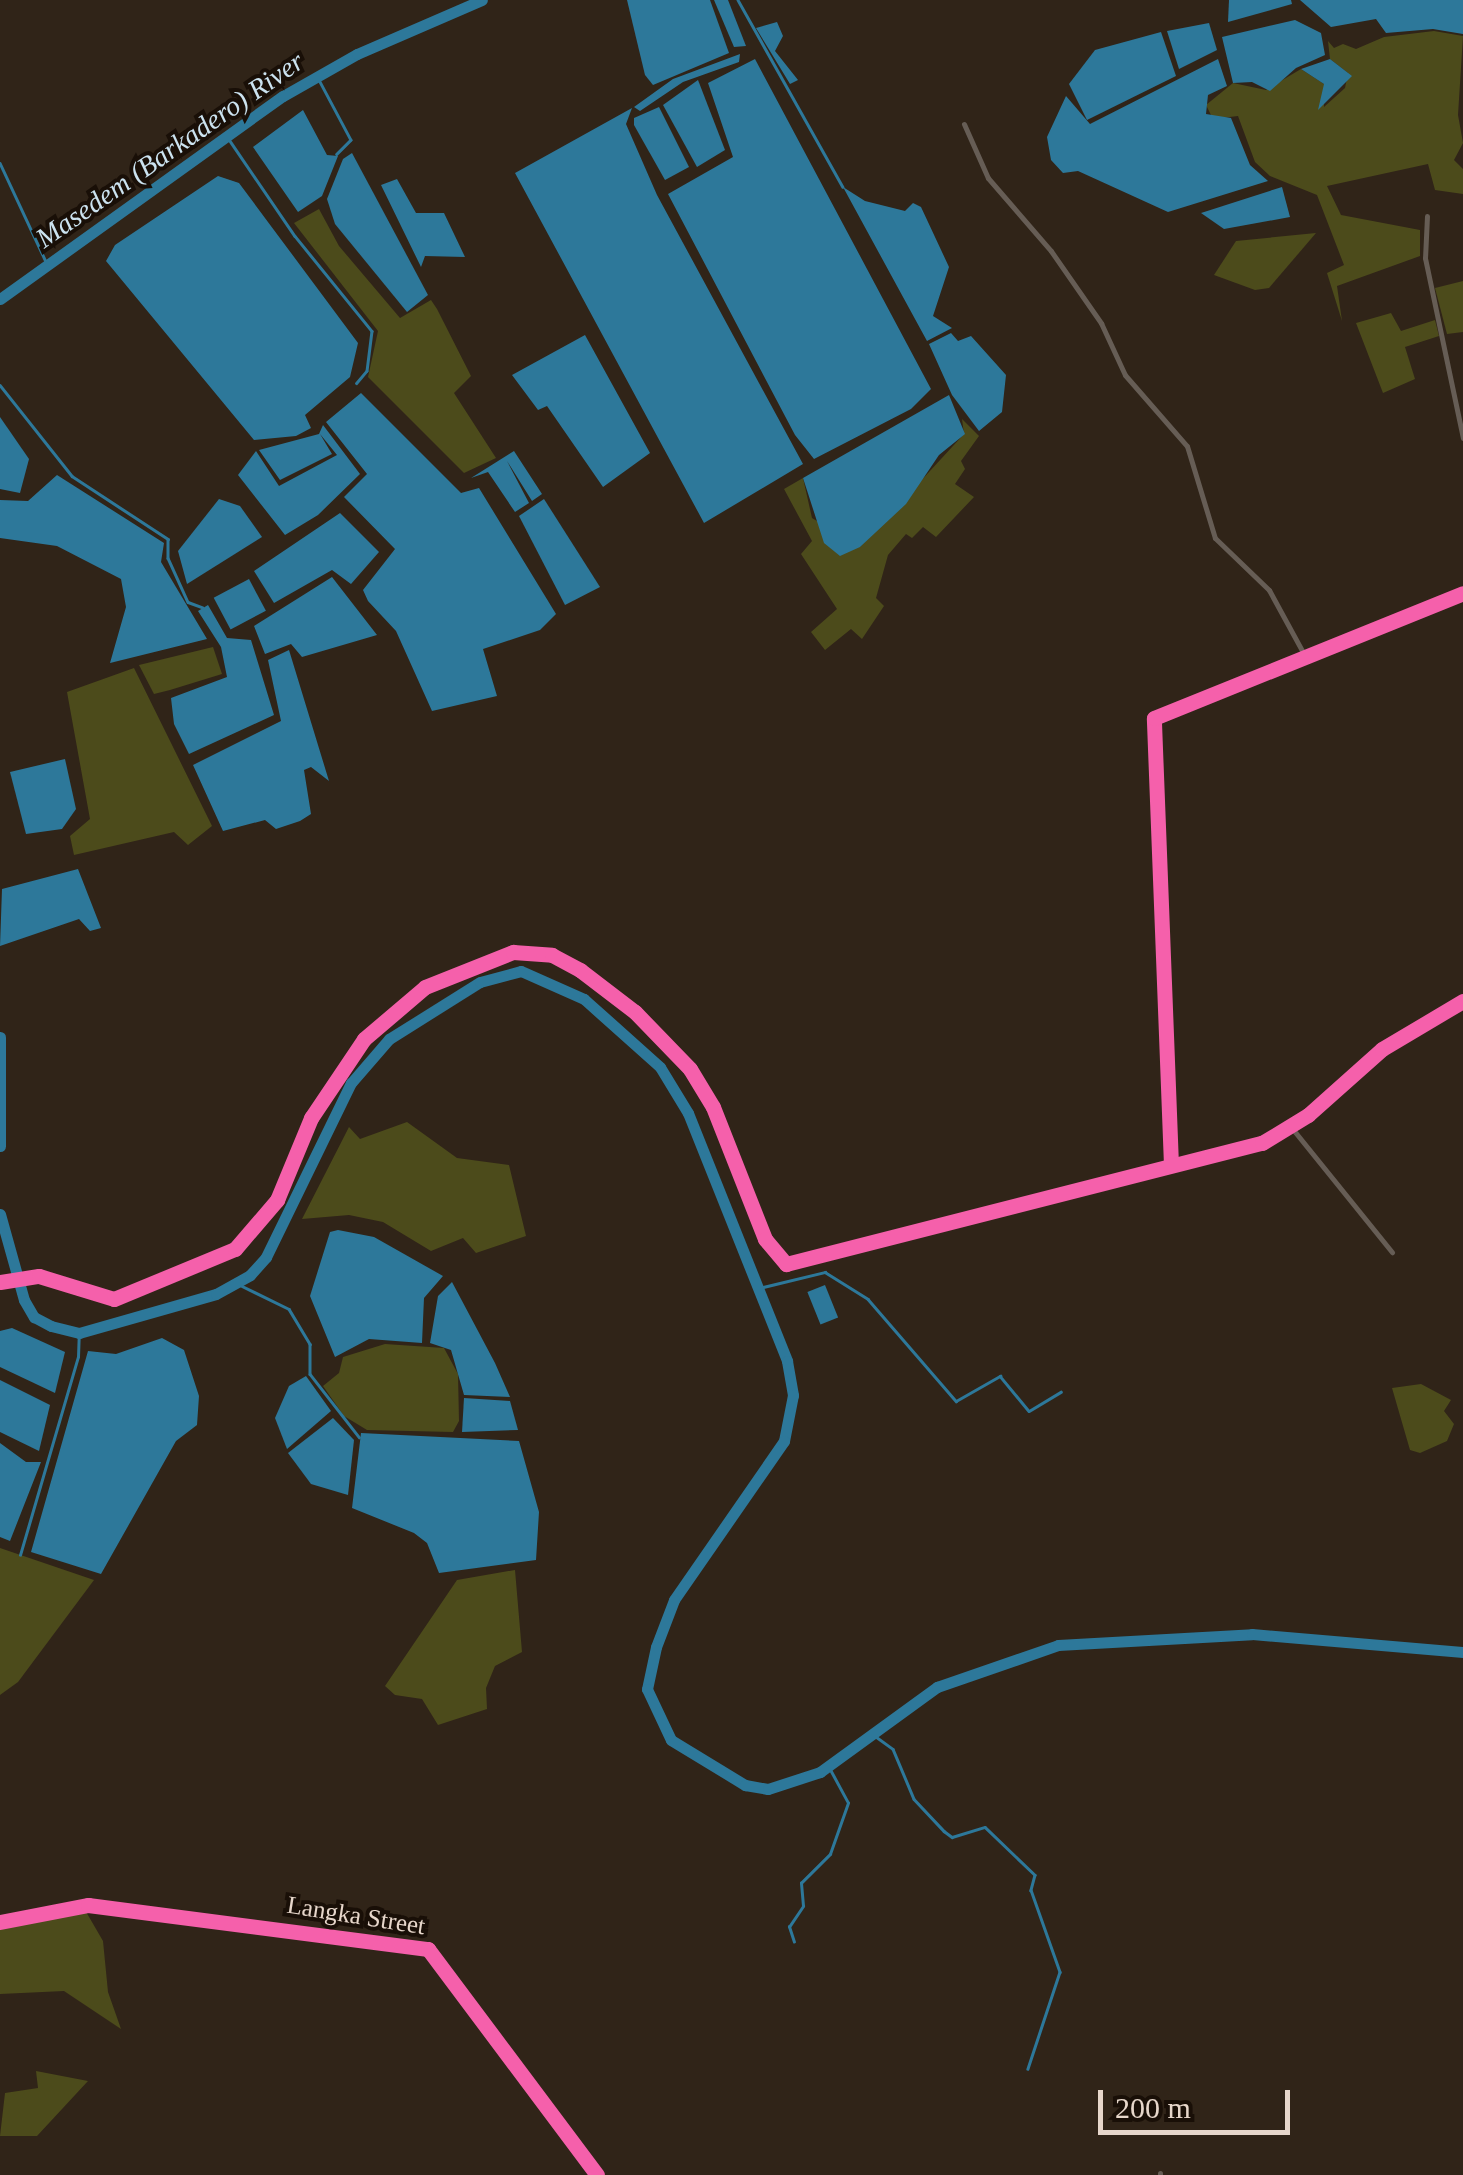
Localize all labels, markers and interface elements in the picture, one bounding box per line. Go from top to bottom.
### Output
water label: Masedem (Barkadero) River [30,45,310,255]
street label: Langka Street [285,1890,427,1942]
scale bar [1103,2070,1296,2132]
text: 200 m [1115,2091,1191,2124]

